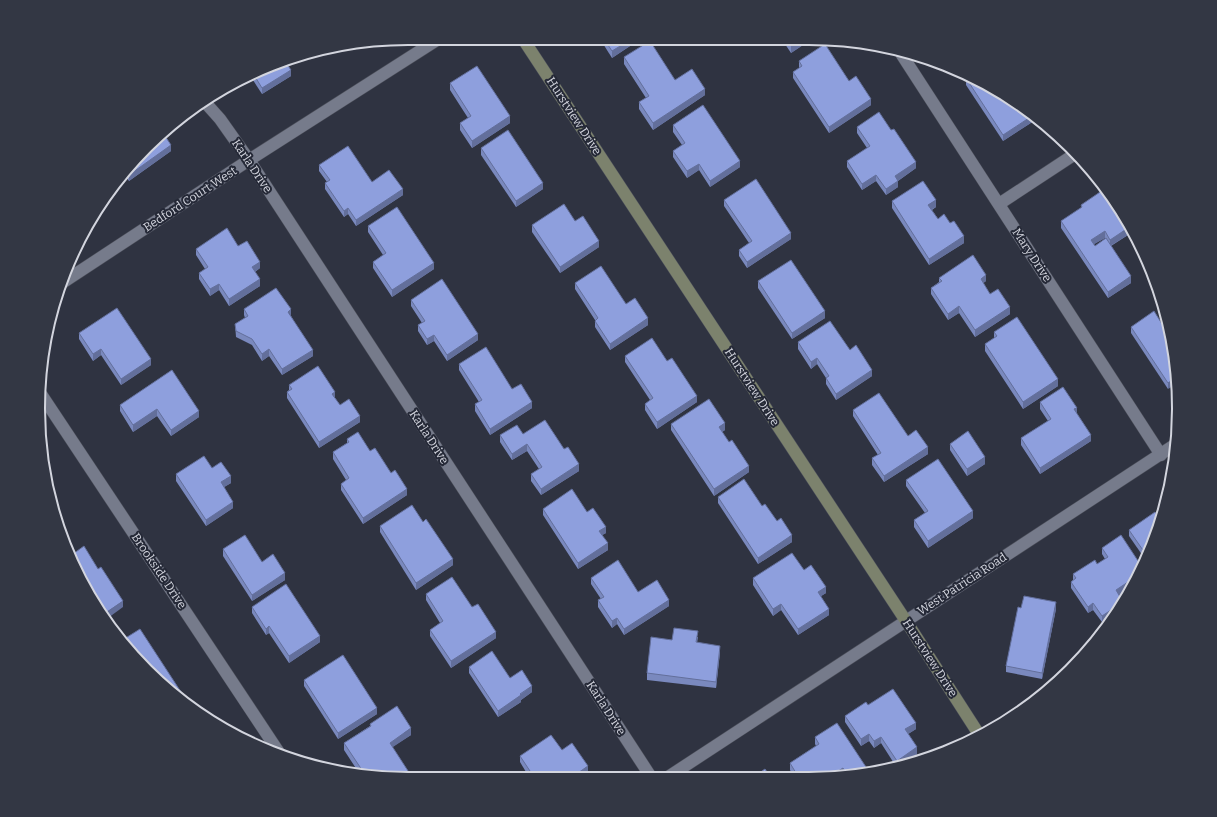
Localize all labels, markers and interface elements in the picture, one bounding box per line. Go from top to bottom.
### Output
street label: Hurstview Drive [544,75,604,157]
street label: Karla Drive [229,137,275,195]
street label: Bedford Court West [141,163,240,234]
street label: Mary Drive [1010,226,1054,284]
street label: Hurstview Drive [722,346,782,428]
street label: Karla Drive [406,407,452,467]
street label: Brookside Drive [129,531,189,611]
street label: West Patricia Road [915,550,1009,618]
street label: Hurstview Drive [900,617,960,699]
street label: Karla Drive [583,678,629,738]

